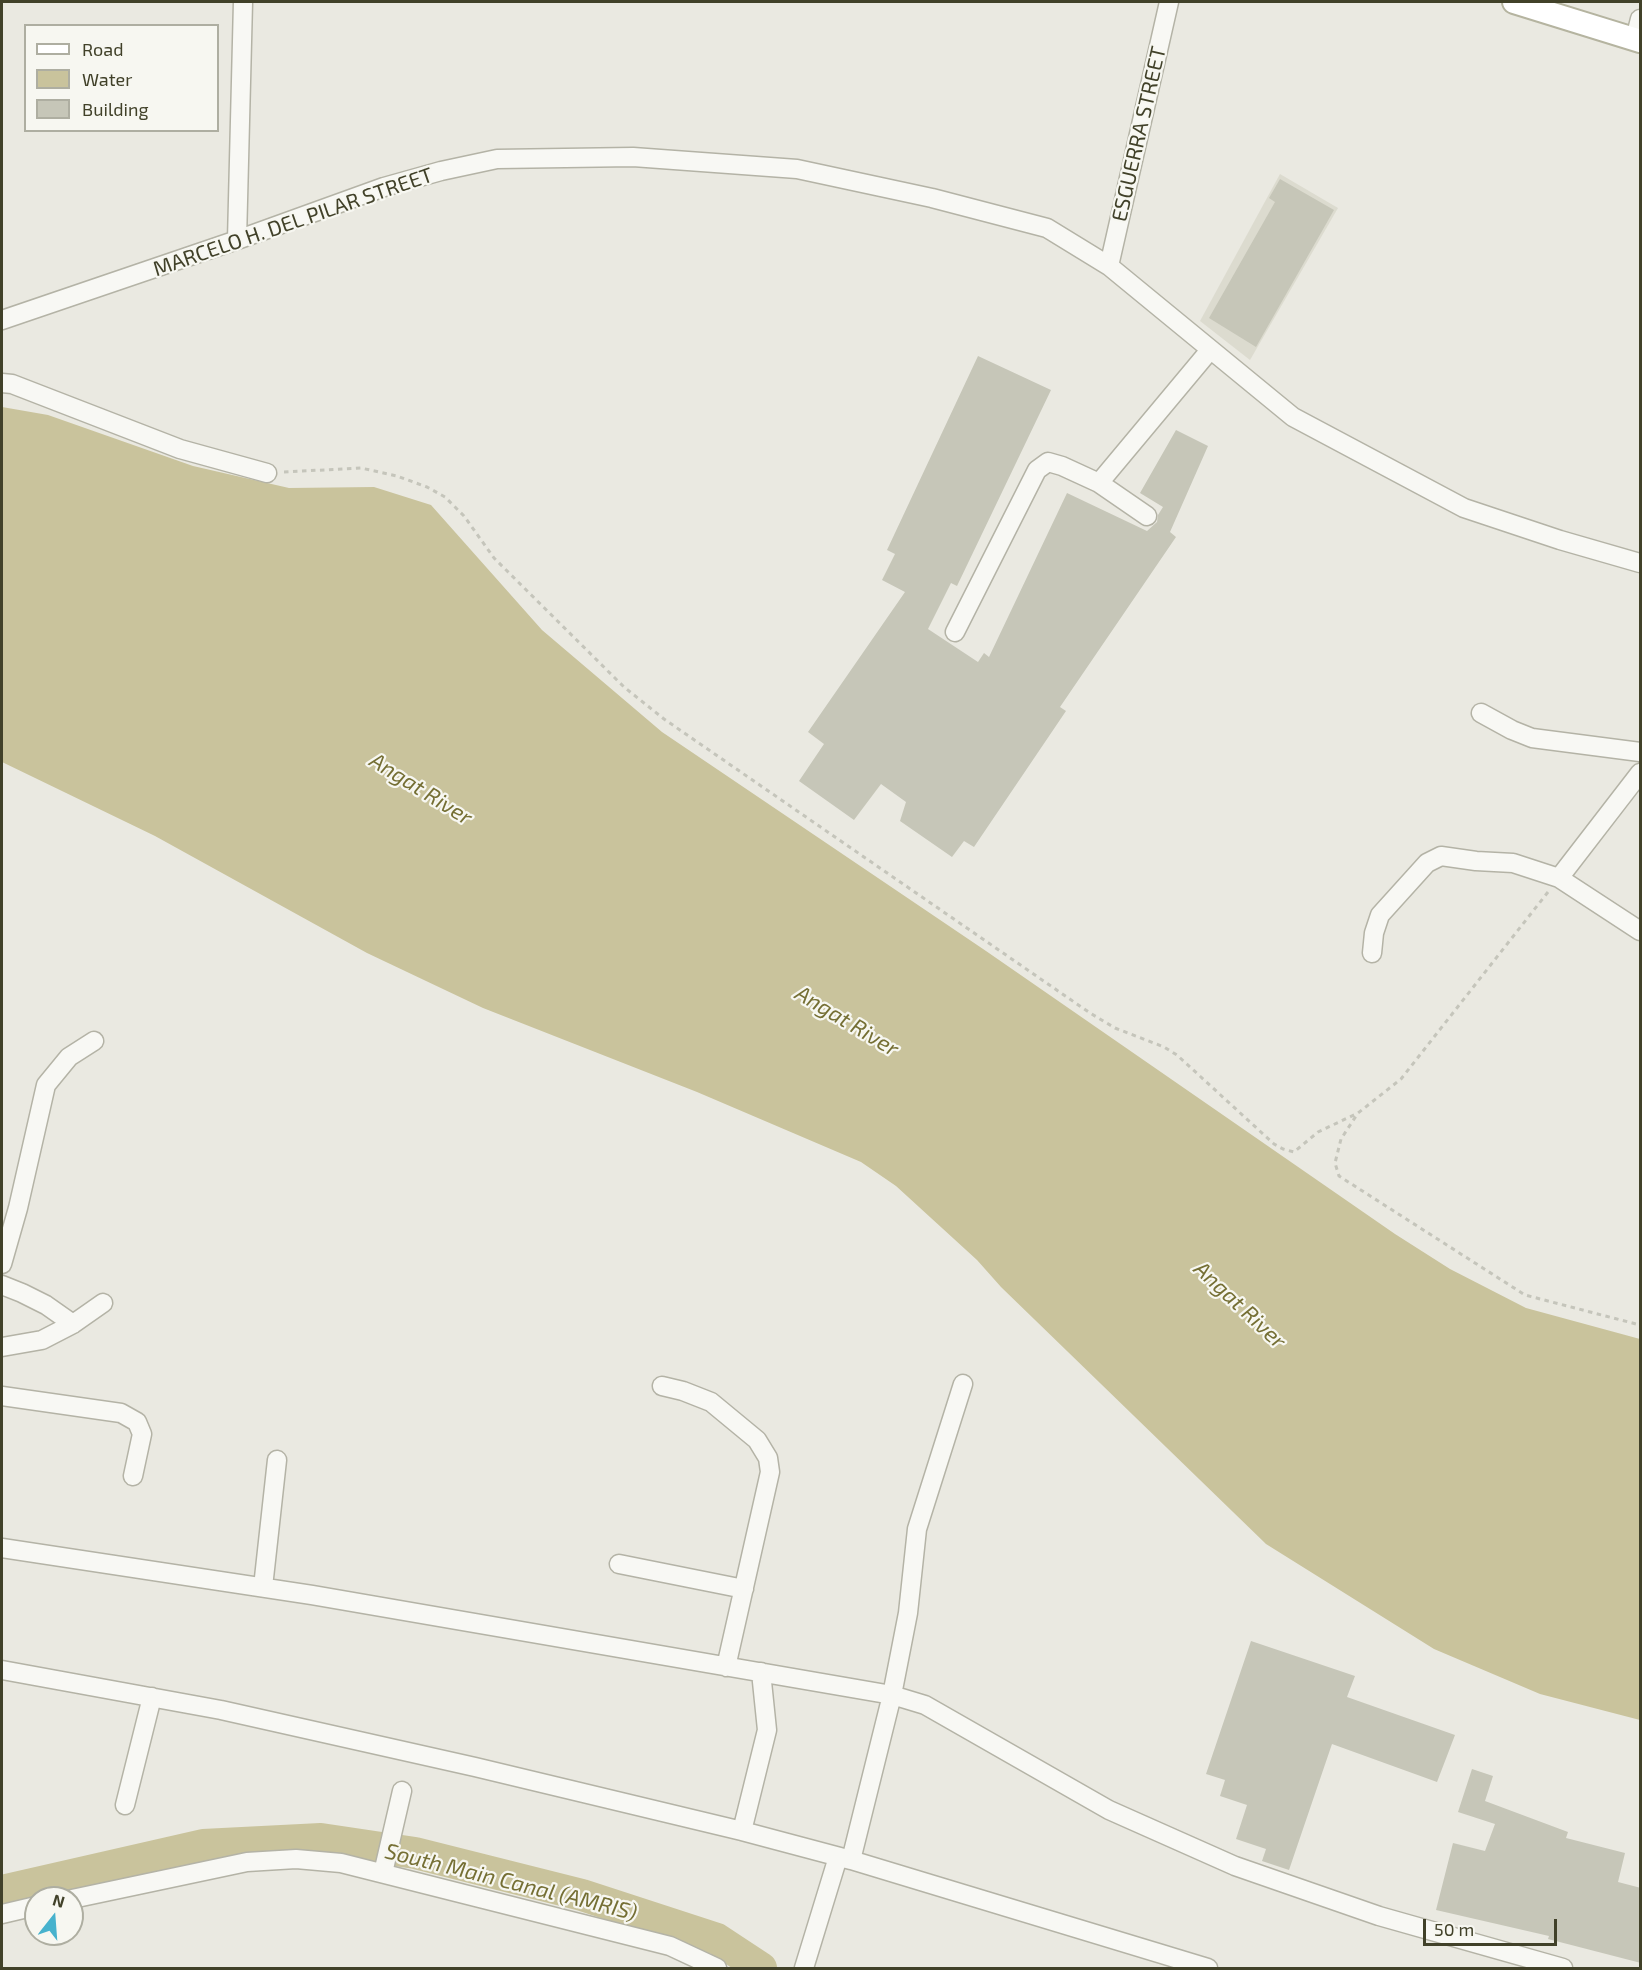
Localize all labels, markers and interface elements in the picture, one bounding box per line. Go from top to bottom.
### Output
legend [24,24,219,132]
text: Road [82,38,123,60]
street label: ESGUERRA STREET [1107,44,1171,224]
text: Water [82,68,132,90]
text: Building [82,98,149,120]
street label: MARCELO H. DEL PILAR STREET [150,162,436,282]
water label: Angat River [365,747,477,831]
water label: Angat River [790,980,904,1062]
water label: Angat River [1189,1256,1291,1354]
water label: South Main Canal (AMRIS) [382,1838,640,1926]
north arrow [24,1886,84,1946]
text: N [51,1889,67,1911]
scale bar [1426,1907,1560,1945]
text: 50 m [1434,1918,1474,1940]

